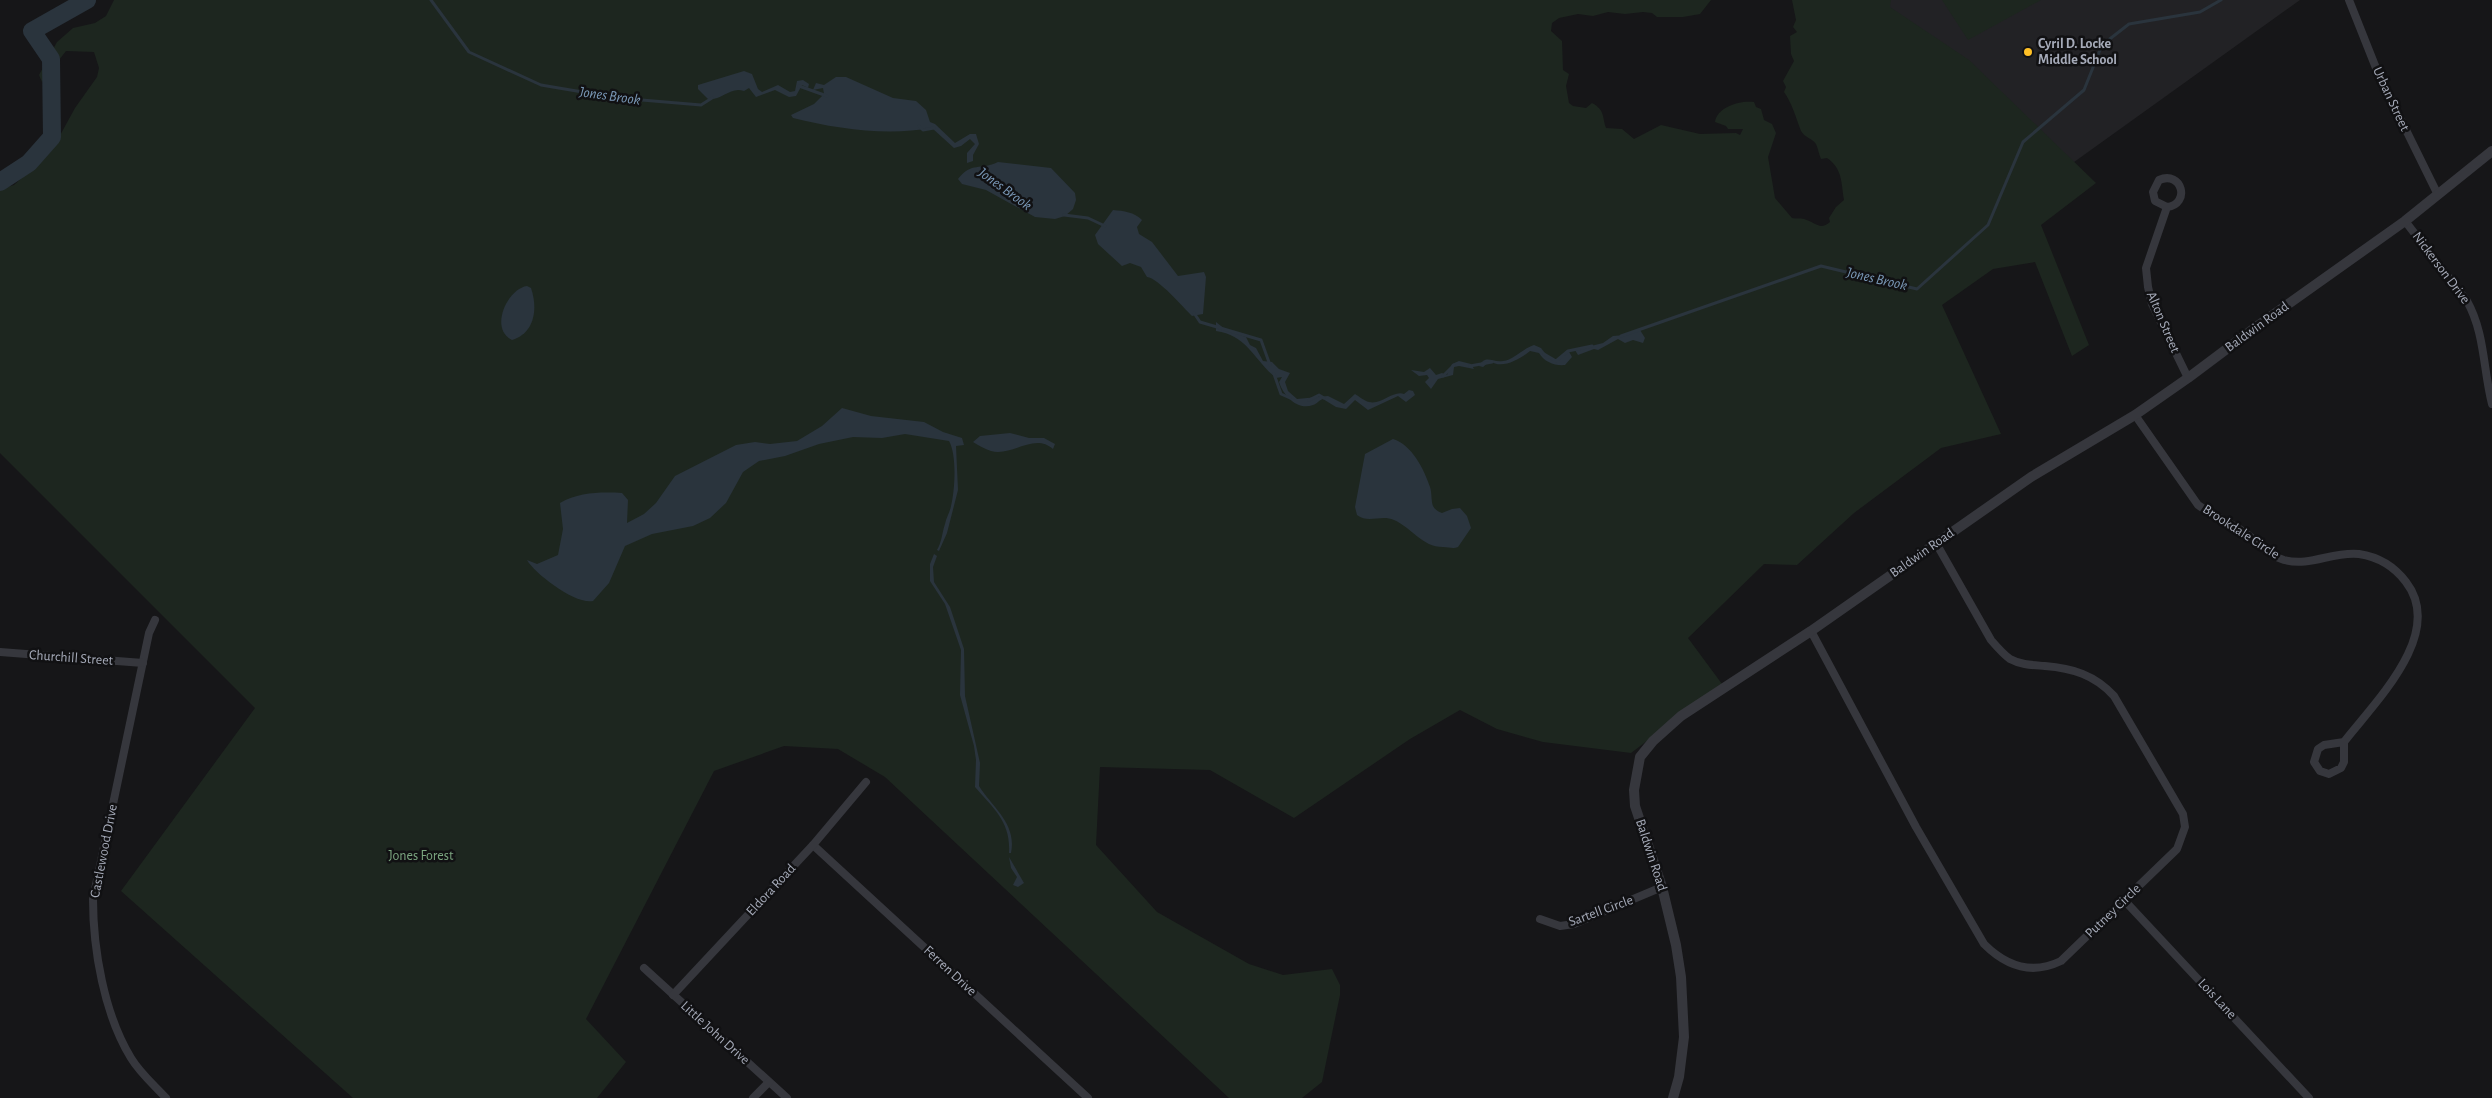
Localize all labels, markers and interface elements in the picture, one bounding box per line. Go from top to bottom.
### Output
place label: Cyril D. Locke Middle School [2038,37,2117,67]
marker: Cyril D. Locke Middle School [2022,46,2034,58]
street label: Urban Street [2370,65,2412,134]
water label: Jones Brook [577,84,642,108]
water label: Jones Brook [975,164,1034,213]
street label: Nickerson Drive [2410,229,2472,307]
water label: Jones Brook [1844,265,1909,293]
street label: Alton Street [2144,289,2182,355]
street label: Baldwin Road [2223,299,2291,355]
street label: Brookdale Circle [2200,502,2282,562]
street label: Baldwin Road [1887,526,1957,580]
street label: Churchill Street [28,648,114,668]
street label: Castlewood Drive [88,803,120,899]
street label: Baldwin Road [1633,817,1669,893]
park label: Jones Forest [389,849,454,863]
street label: Eldora Road [744,861,798,919]
street label: Putney Circle [2083,881,2143,941]
street label: Sartell Circle [1567,893,1635,929]
street label: Ferren Drive [921,943,979,999]
street label: Lois Lane [2195,976,2239,1022]
street label: Little John Drive [678,999,752,1067]

